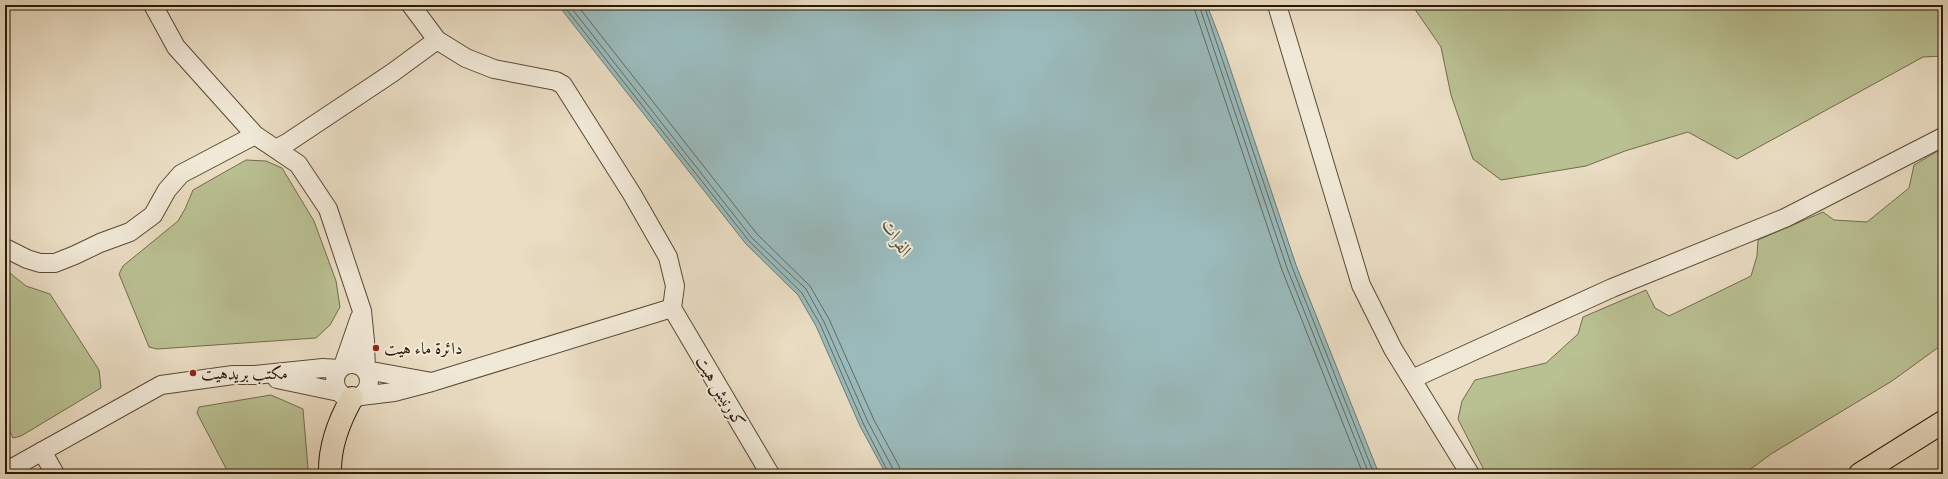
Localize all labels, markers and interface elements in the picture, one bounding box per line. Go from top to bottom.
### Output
water label: الفرات [876,215,917,262]
place label: دائرة ماء هيت [384,338,463,359]
marker: دائرة ماء هيت [371,343,381,353]
street label: كورنيش هيت [690,352,750,431]
place label: مكتب بريدهيت [201,363,288,385]
marker: مكتب بريدهيت [188,368,198,378]

